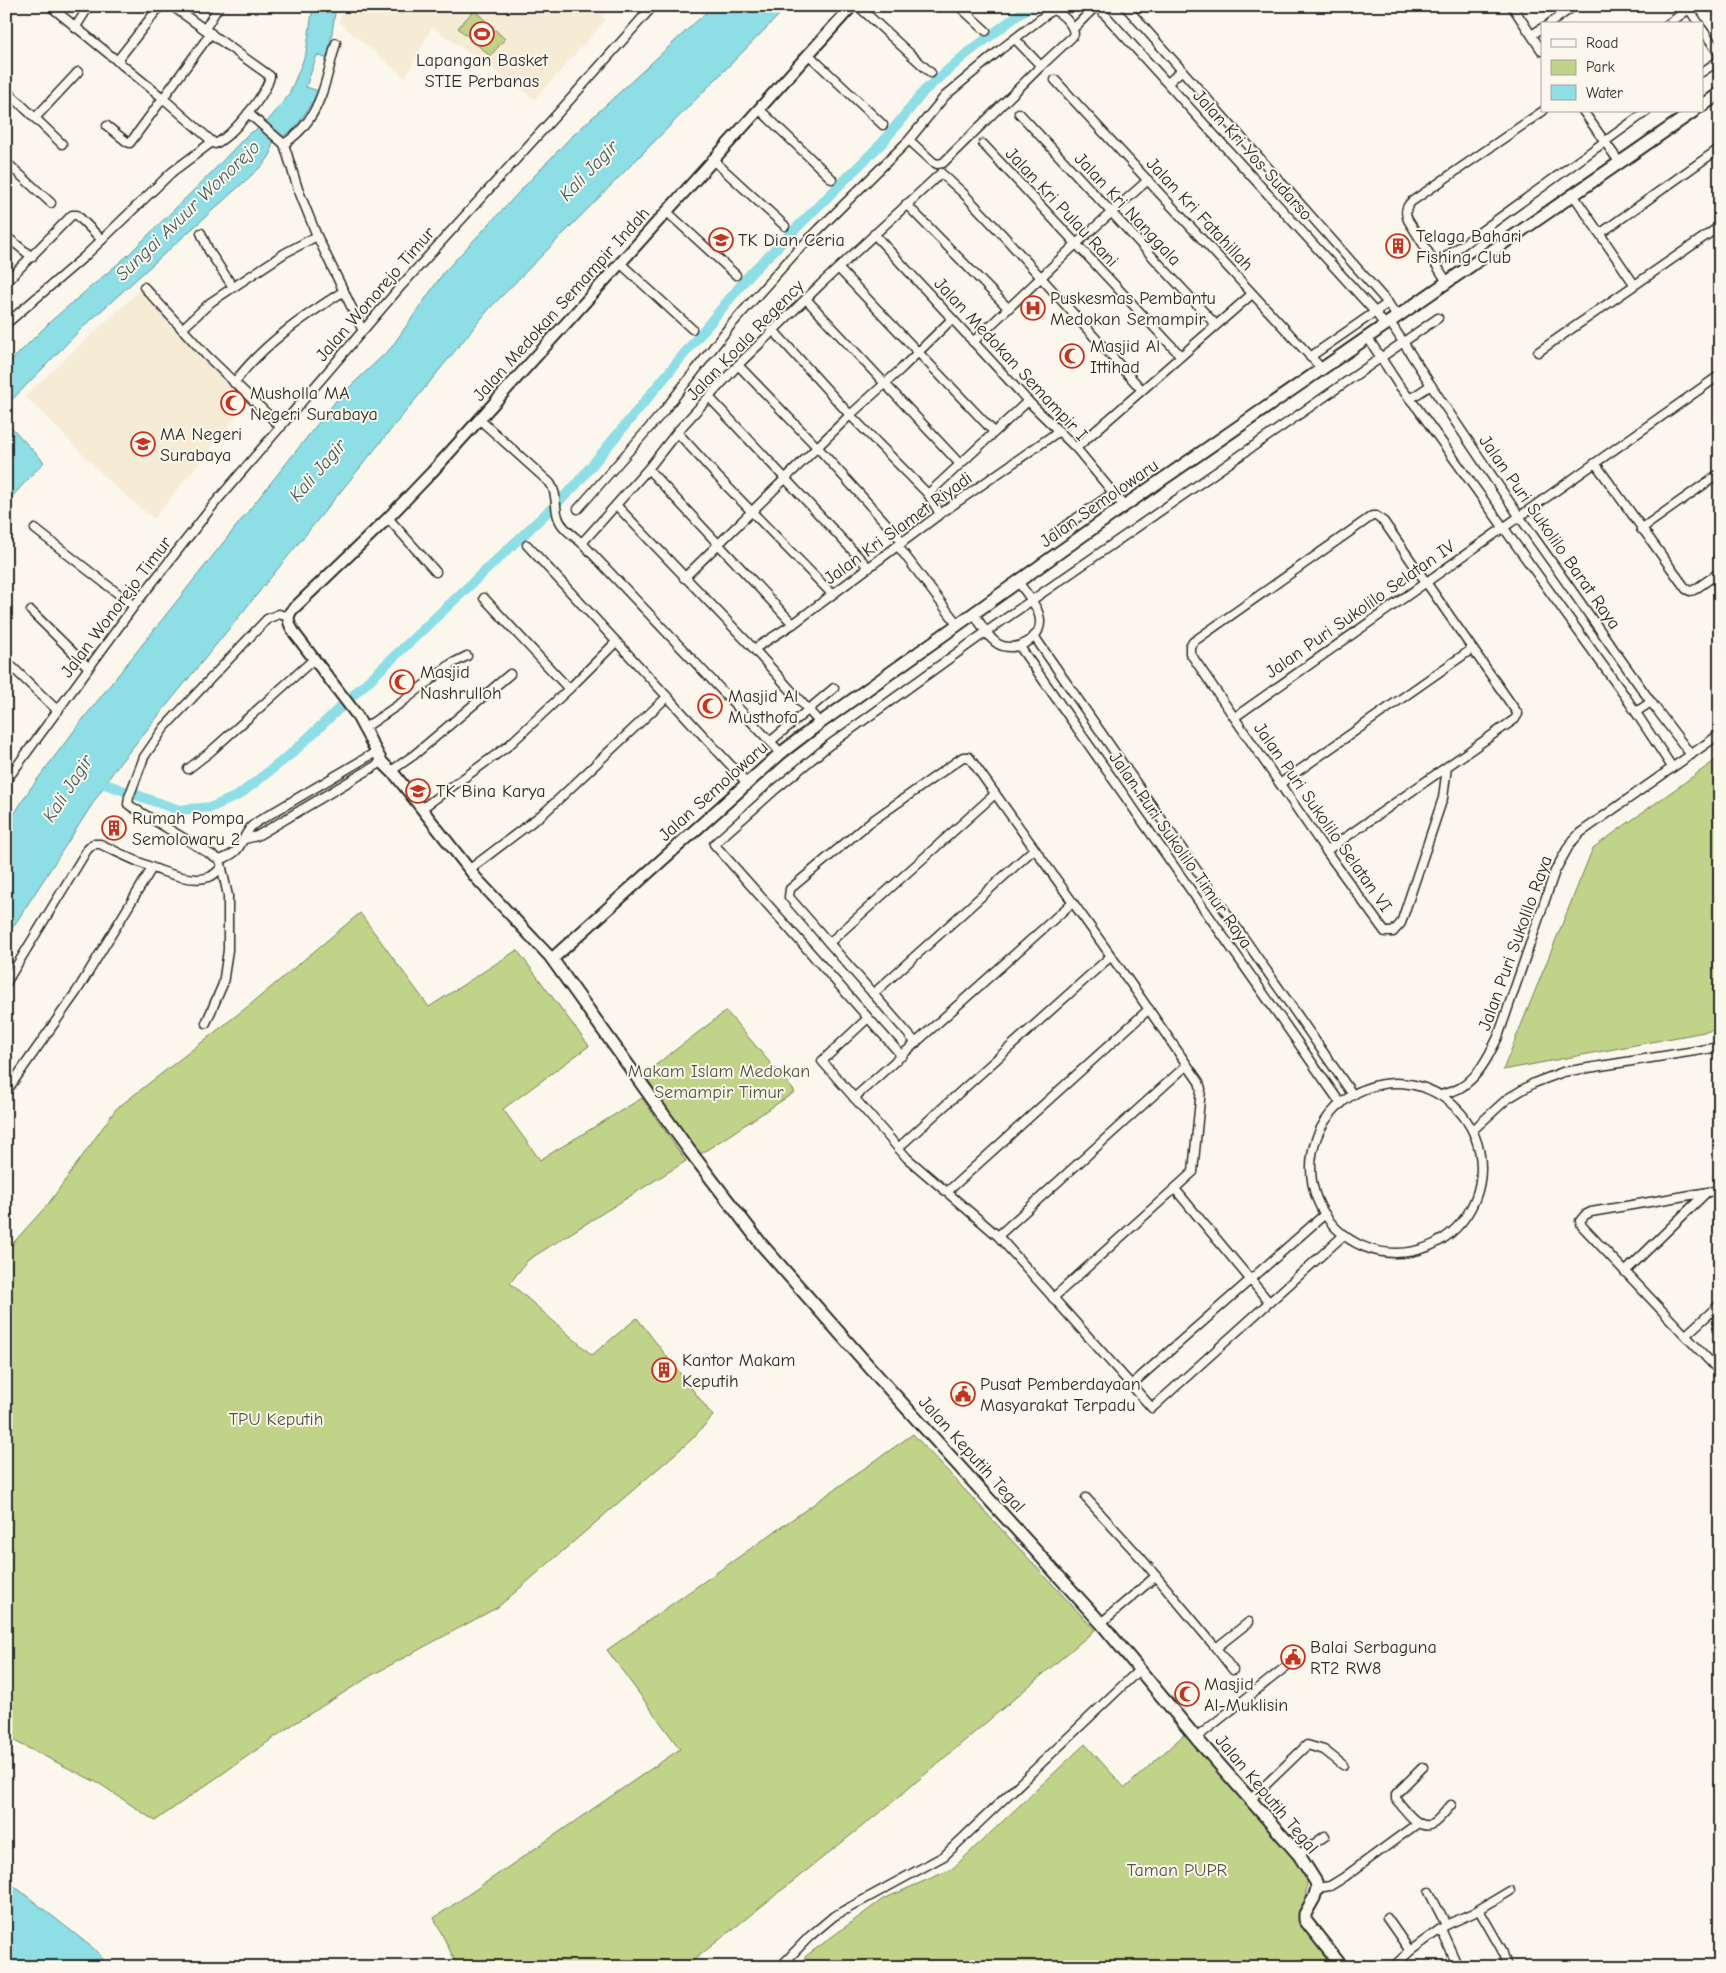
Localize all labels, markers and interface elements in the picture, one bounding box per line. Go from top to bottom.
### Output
sports icon: Lapangan Basket STIE Perbanas [469,21,495,47]
legend [1541,22,1704,112]
text: Road [1586,34,1618,52]
place label: Lapangan Basket STIE Perbanas [416,50,549,92]
text: Park [1586,58,1615,76]
text: Water [1586,84,1623,102]
street label: Jalan Kri Yos Sudarso [1188,86,1317,225]
water label: Kali Jagir [555,135,624,205]
water label: Sungai Avuur Wonorejo [111,136,264,285]
street label: Jalan Kri Pulau Rani [1001,143,1122,271]
street label: Jalan Kri Nanggala [1070,149,1185,270]
street label: Jalan Kri Fatahillah [1142,153,1257,275]
street label: Jalan Medokan Semampir Indah [469,203,654,406]
street label: Jalan Wonorejo Timur [311,222,440,366]
place label: Telaga Bahari Fishing Club [1416,226,1522,268]
school or university icon: TK Dian Ceria [708,227,734,253]
place label: TK Dian Ceria [738,230,845,251]
building icon: Telaga Bahari Fishing Club [1385,233,1411,259]
street label: Jalan Medokan Semampir I [930,273,1092,445]
street label: Jalan Koala Regency [682,275,809,405]
place label: Puskesmas Pembantu Medokan Semampir [1050,288,1216,330]
hospital icon: Puskesmas Pembantu Medokan Semampir [1020,295,1046,321]
place label: Masjid Al Ittihad [1090,336,1160,378]
mosque icon: Masjid Al Ittihad [1059,343,1085,369]
place label: Musholla MA Negeri Surabaya [250,383,378,425]
mosque icon: Musholla MA Negeri Surabaya [220,390,246,416]
place label: MA Negeri Surabaya [160,424,242,466]
school or university icon: MA Negeri Surabaya [130,431,156,457]
street label: Jalan Puri Sukolilo Barat Raya [1474,431,1625,633]
water label: Kali Jagir [285,434,352,506]
street label: Jalan Semolowaru [1036,455,1162,552]
street label: Jalan Kri Slamet Riyadi [820,468,976,589]
street label: Jalan Wonorejo Timur [57,532,177,682]
street label: Jalan Puri Sukolilo Selatan IV [1261,536,1459,683]
place label: Masjid Nashrulloh [420,662,502,704]
mosque icon: Masjid Nashrulloh [389,669,415,695]
place label: Masjid Al Musthofa [728,686,798,728]
mosque icon: Masjid Al Musthofa [697,693,723,719]
street label: Jalan Puri Sukolilo Selatan VI [1249,718,1396,916]
street label: Jalan Semolowaru [654,737,772,846]
street label: Jalan Puri Sukolilo Timur Raya [1105,748,1257,953]
water label: Kali Jagir [38,750,98,826]
school or university icon: TK Bina Karya [405,778,431,804]
place label: TK Bina Karya [436,781,546,802]
place label: Rumah Pompa Semolowaru 2 [132,808,244,850]
building icon: Rumah Pompa Semolowaru 2 [101,815,127,841]
street label: Jalan Puri Sukolilo Raya [1474,853,1557,1033]
park label: Makam Islam Medokan Semampir Timur [628,1061,810,1103]
place label: Kantor Makam Keputih [682,1350,796,1392]
building icon: Kantor Makam Keputih [651,1357,677,1383]
place label: Pusat Pemberdayaan Masyarakat Terpadu [980,1374,1141,1416]
public building icon: Pusat Pemberdayaan Masyarakat Terpadu [950,1381,976,1407]
street label: Jalan Keputih Tegal [914,1392,1029,1517]
park label: TPU Keputih [229,1409,323,1430]
place label: Balai Serbaguna RT2 RW8 [1310,1637,1437,1679]
public building icon: Balai Serbaguna RT2 RW8 [1280,1644,1306,1670]
place label: Masjid Al-Muklisin [1204,1674,1288,1716]
mosque icon: Masjid Al-Muklisin [1174,1681,1200,1707]
street label: Jalan Keputih Tegal [1211,1730,1323,1858]
park label: Taman PUPR [1127,1860,1228,1881]

